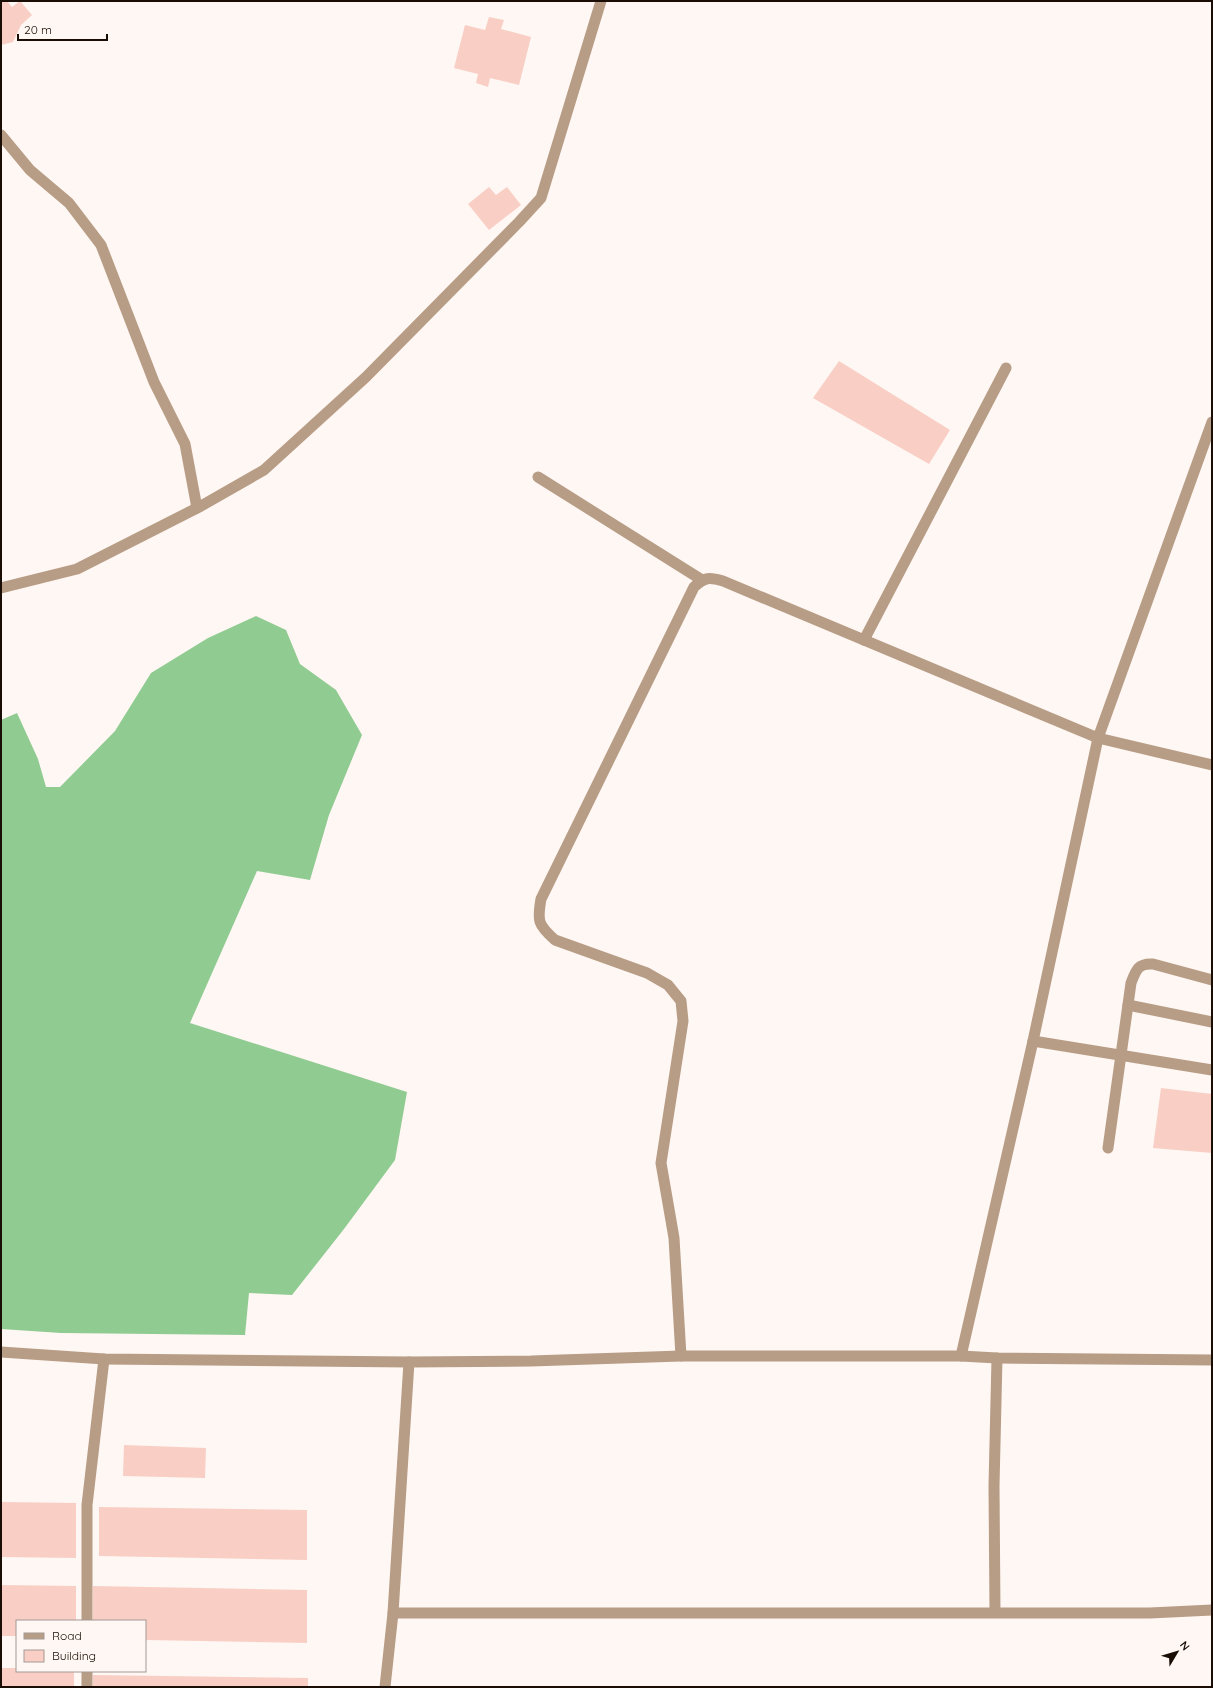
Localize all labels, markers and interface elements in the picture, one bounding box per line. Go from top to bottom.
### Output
scale bar [18,16,107,42]
text: 20 m [24,22,52,37]
legend [16,1620,146,1672]
text: Road [52,1628,82,1643]
north arrow [1157,1632,1197,1672]
text: N [1177,1638,1193,1653]
text: Building [52,1648,96,1663]

